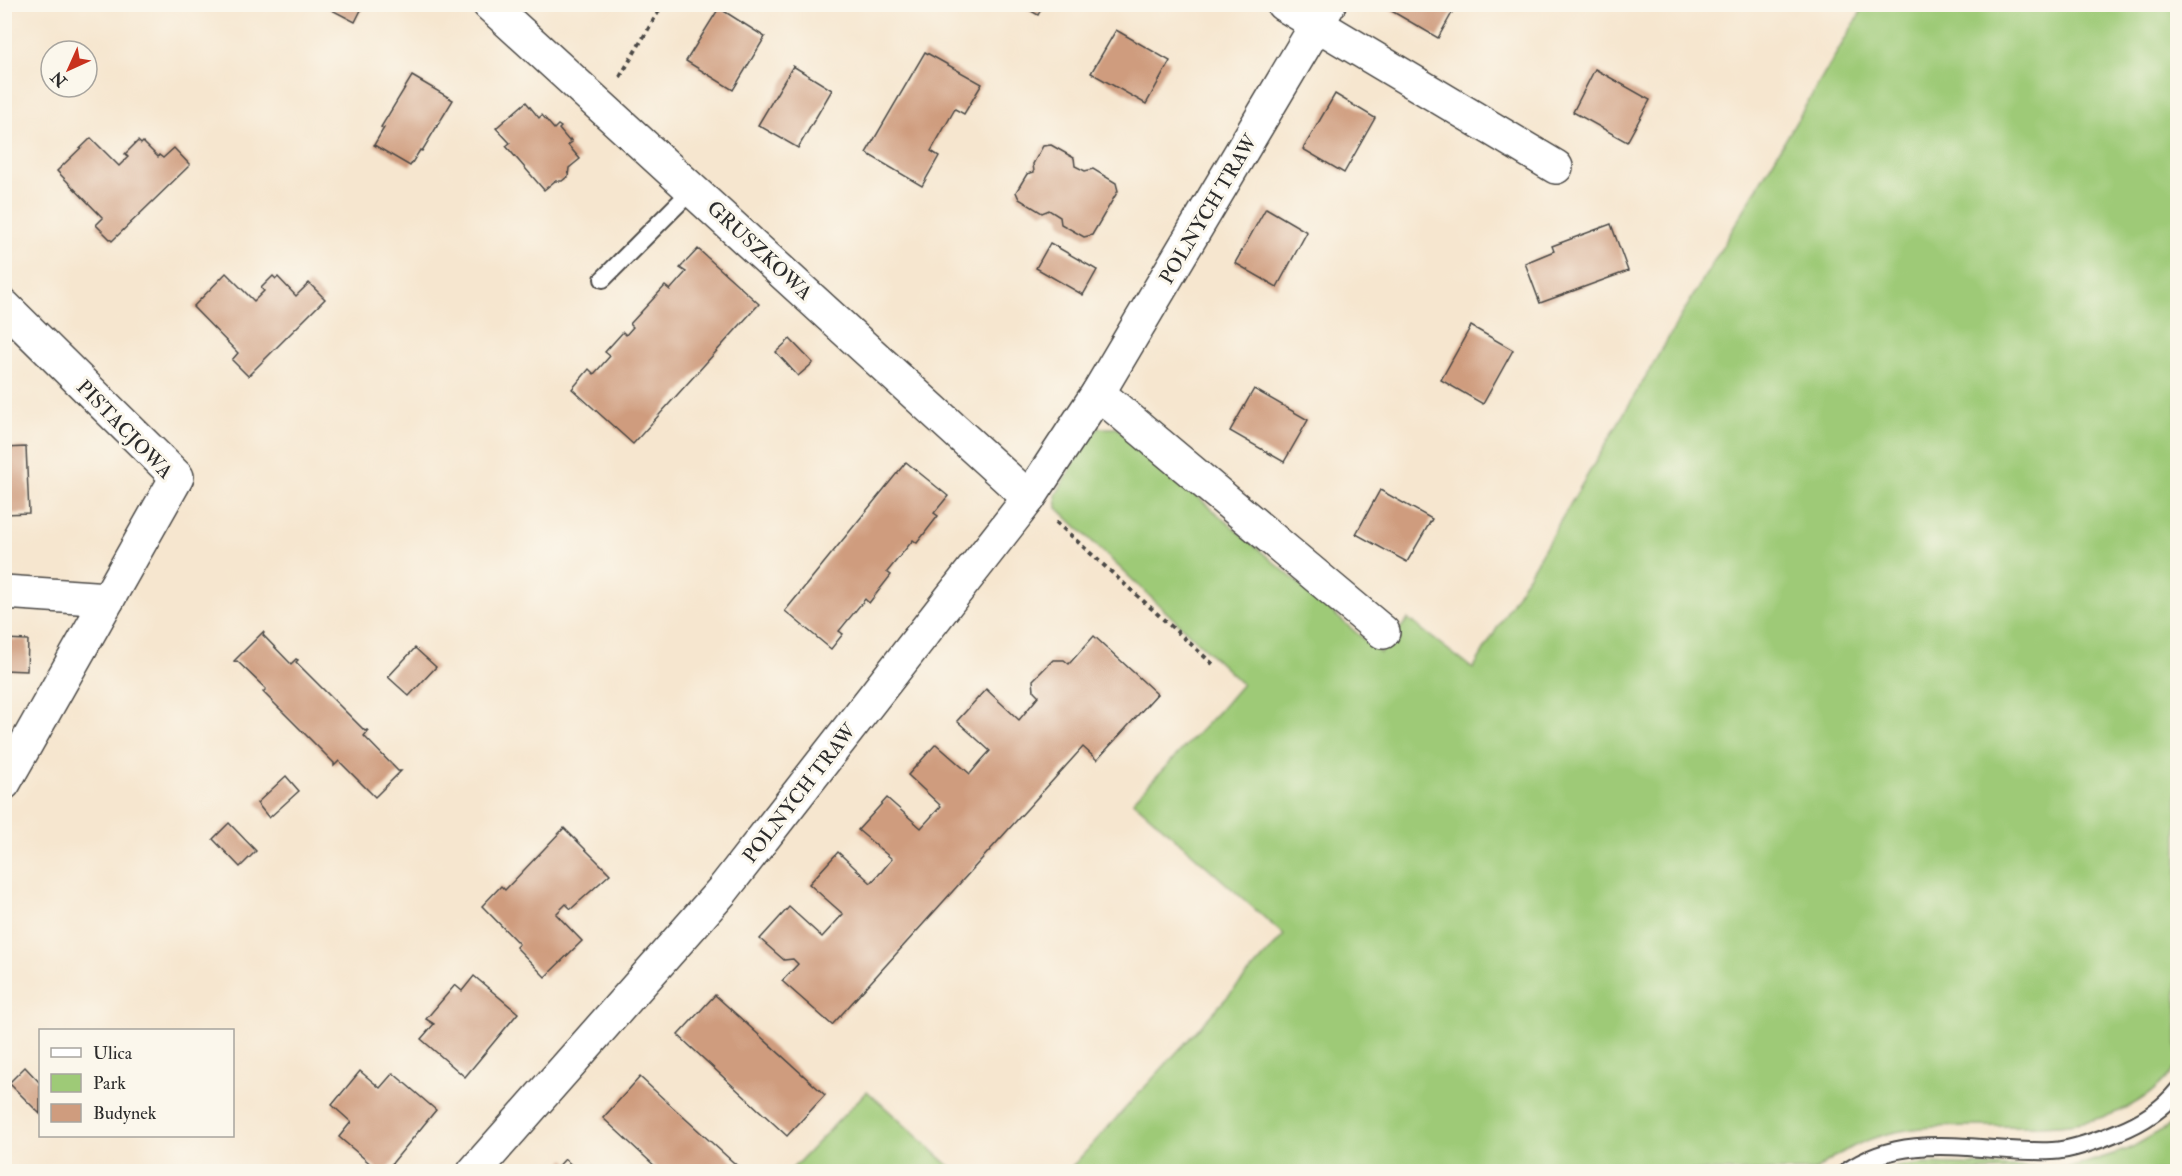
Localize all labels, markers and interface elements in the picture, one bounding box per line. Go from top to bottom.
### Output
north arrow [39,39,99,99]
text: N [46,66,72,92]
street label: POLNYCH TRAW [1154,129,1263,289]
street label: GRUSZKOWA [702,195,818,306]
street label: PISTACJOWA [71,375,178,484]
street label: POLNYCH TRAW [737,718,862,868]
legend [39,1029,234,1137]
text: Ulica [93,1042,133,1065]
text: Park [93,1072,126,1095]
text: Budynek [93,1102,157,1125]

